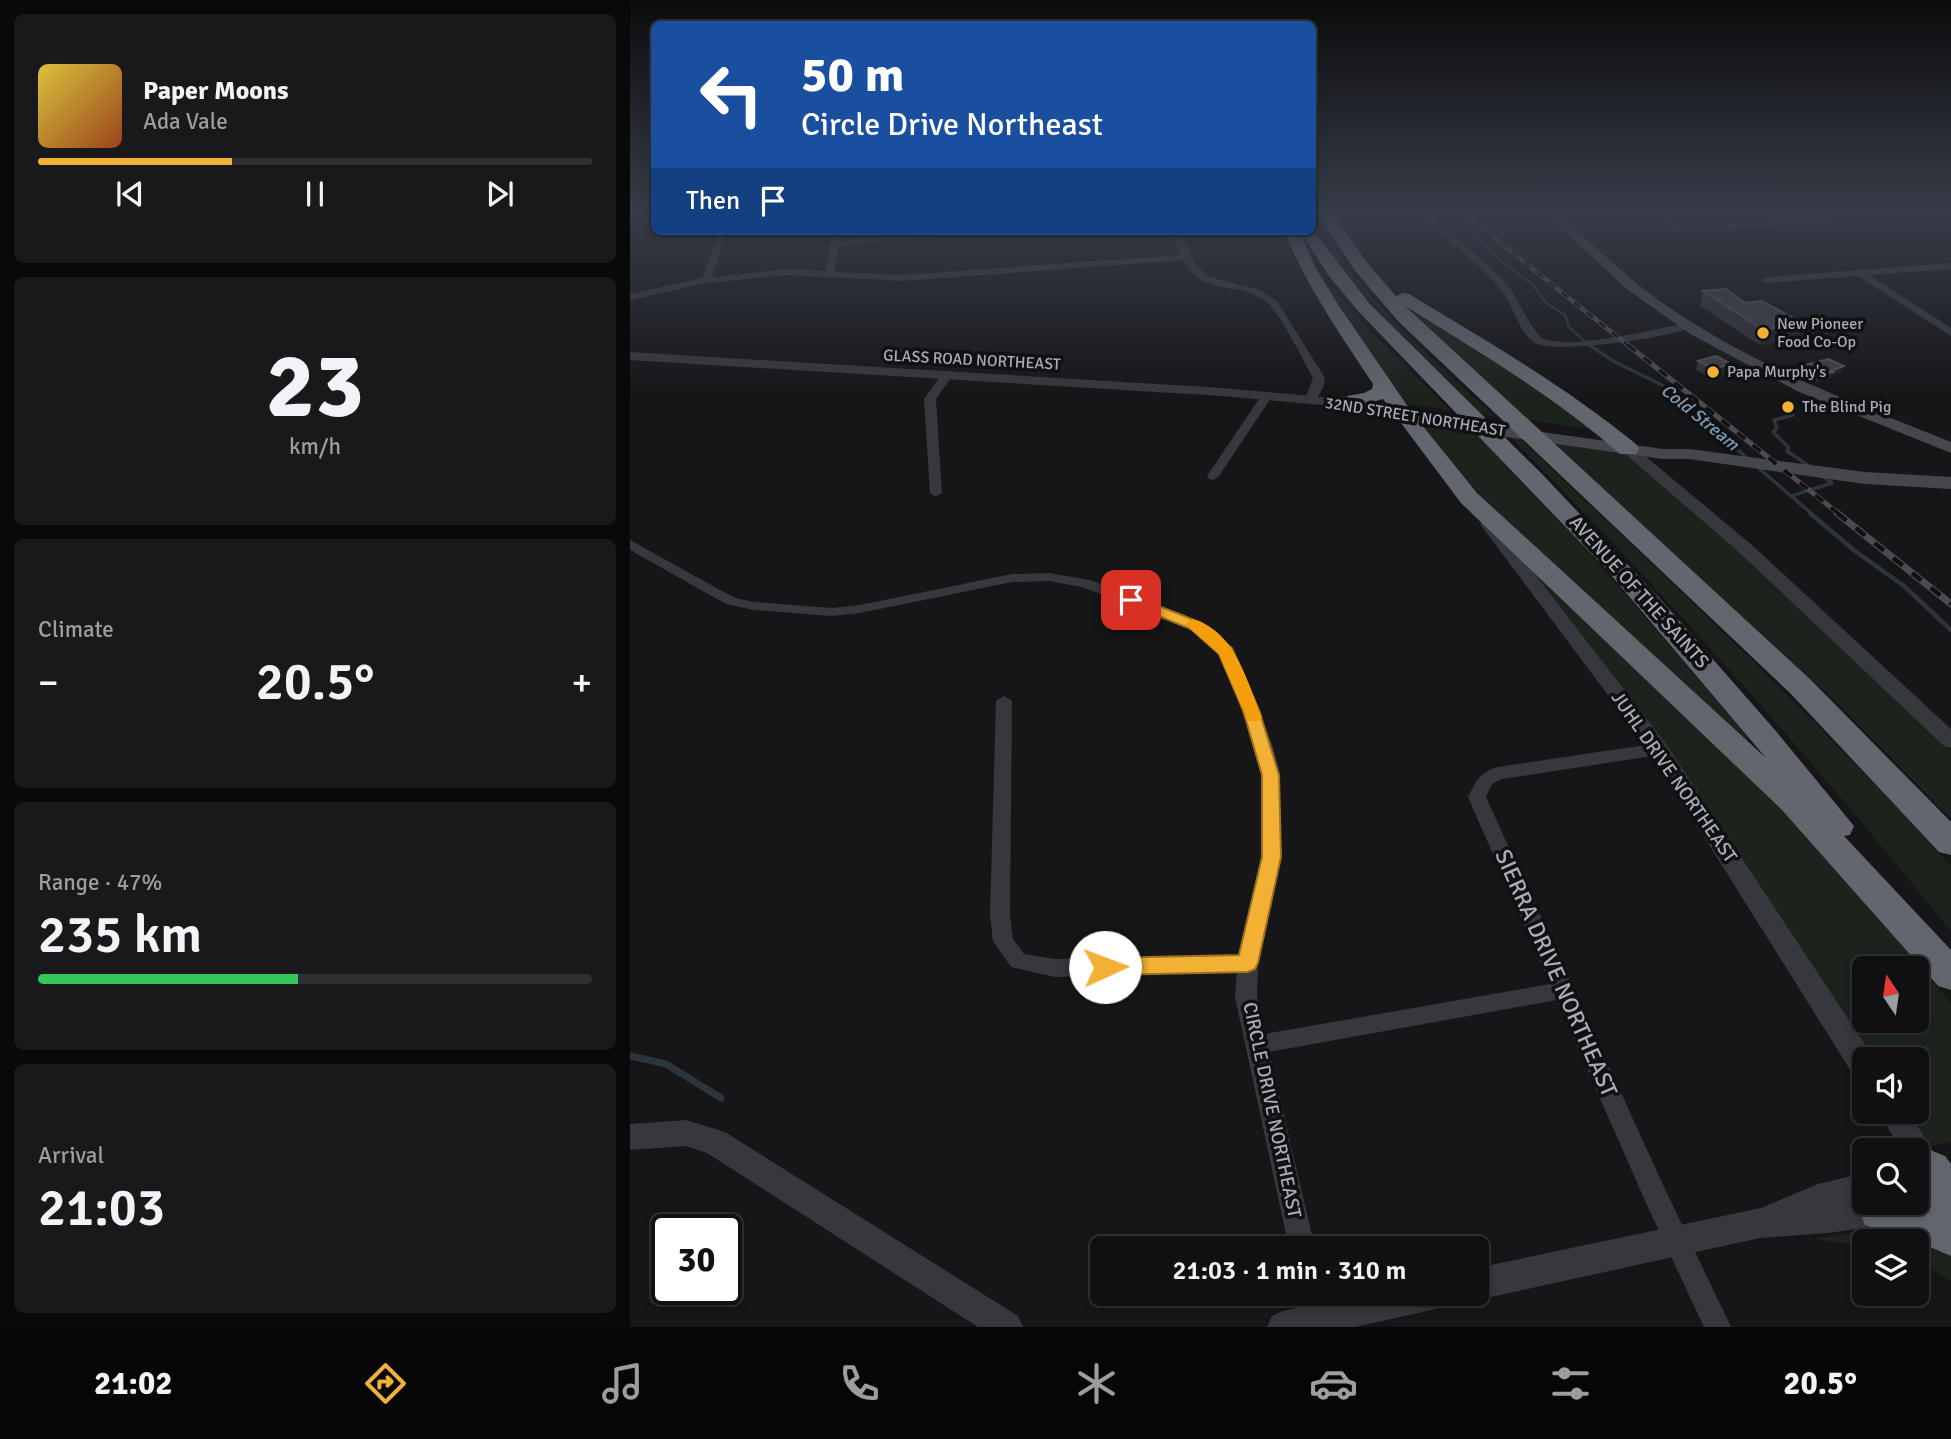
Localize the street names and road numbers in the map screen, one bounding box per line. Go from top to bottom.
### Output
street label: GLASS ROAD NORTHEAST [883,345,1061,375]
street label: 32ND STREET NORTHEAST [1323,393,1507,441]
street label: AVENUE OF THE SAINTS [1564,511,1714,673]
street label: JUHL DRIVE NORTHEAST [1606,687,1743,868]
street label: SIERRA DRIVE NORTHEAST [1488,845,1624,1102]
street label: CIRCLE DRIVE NORTHEAST [1237,1000,1307,1221]

